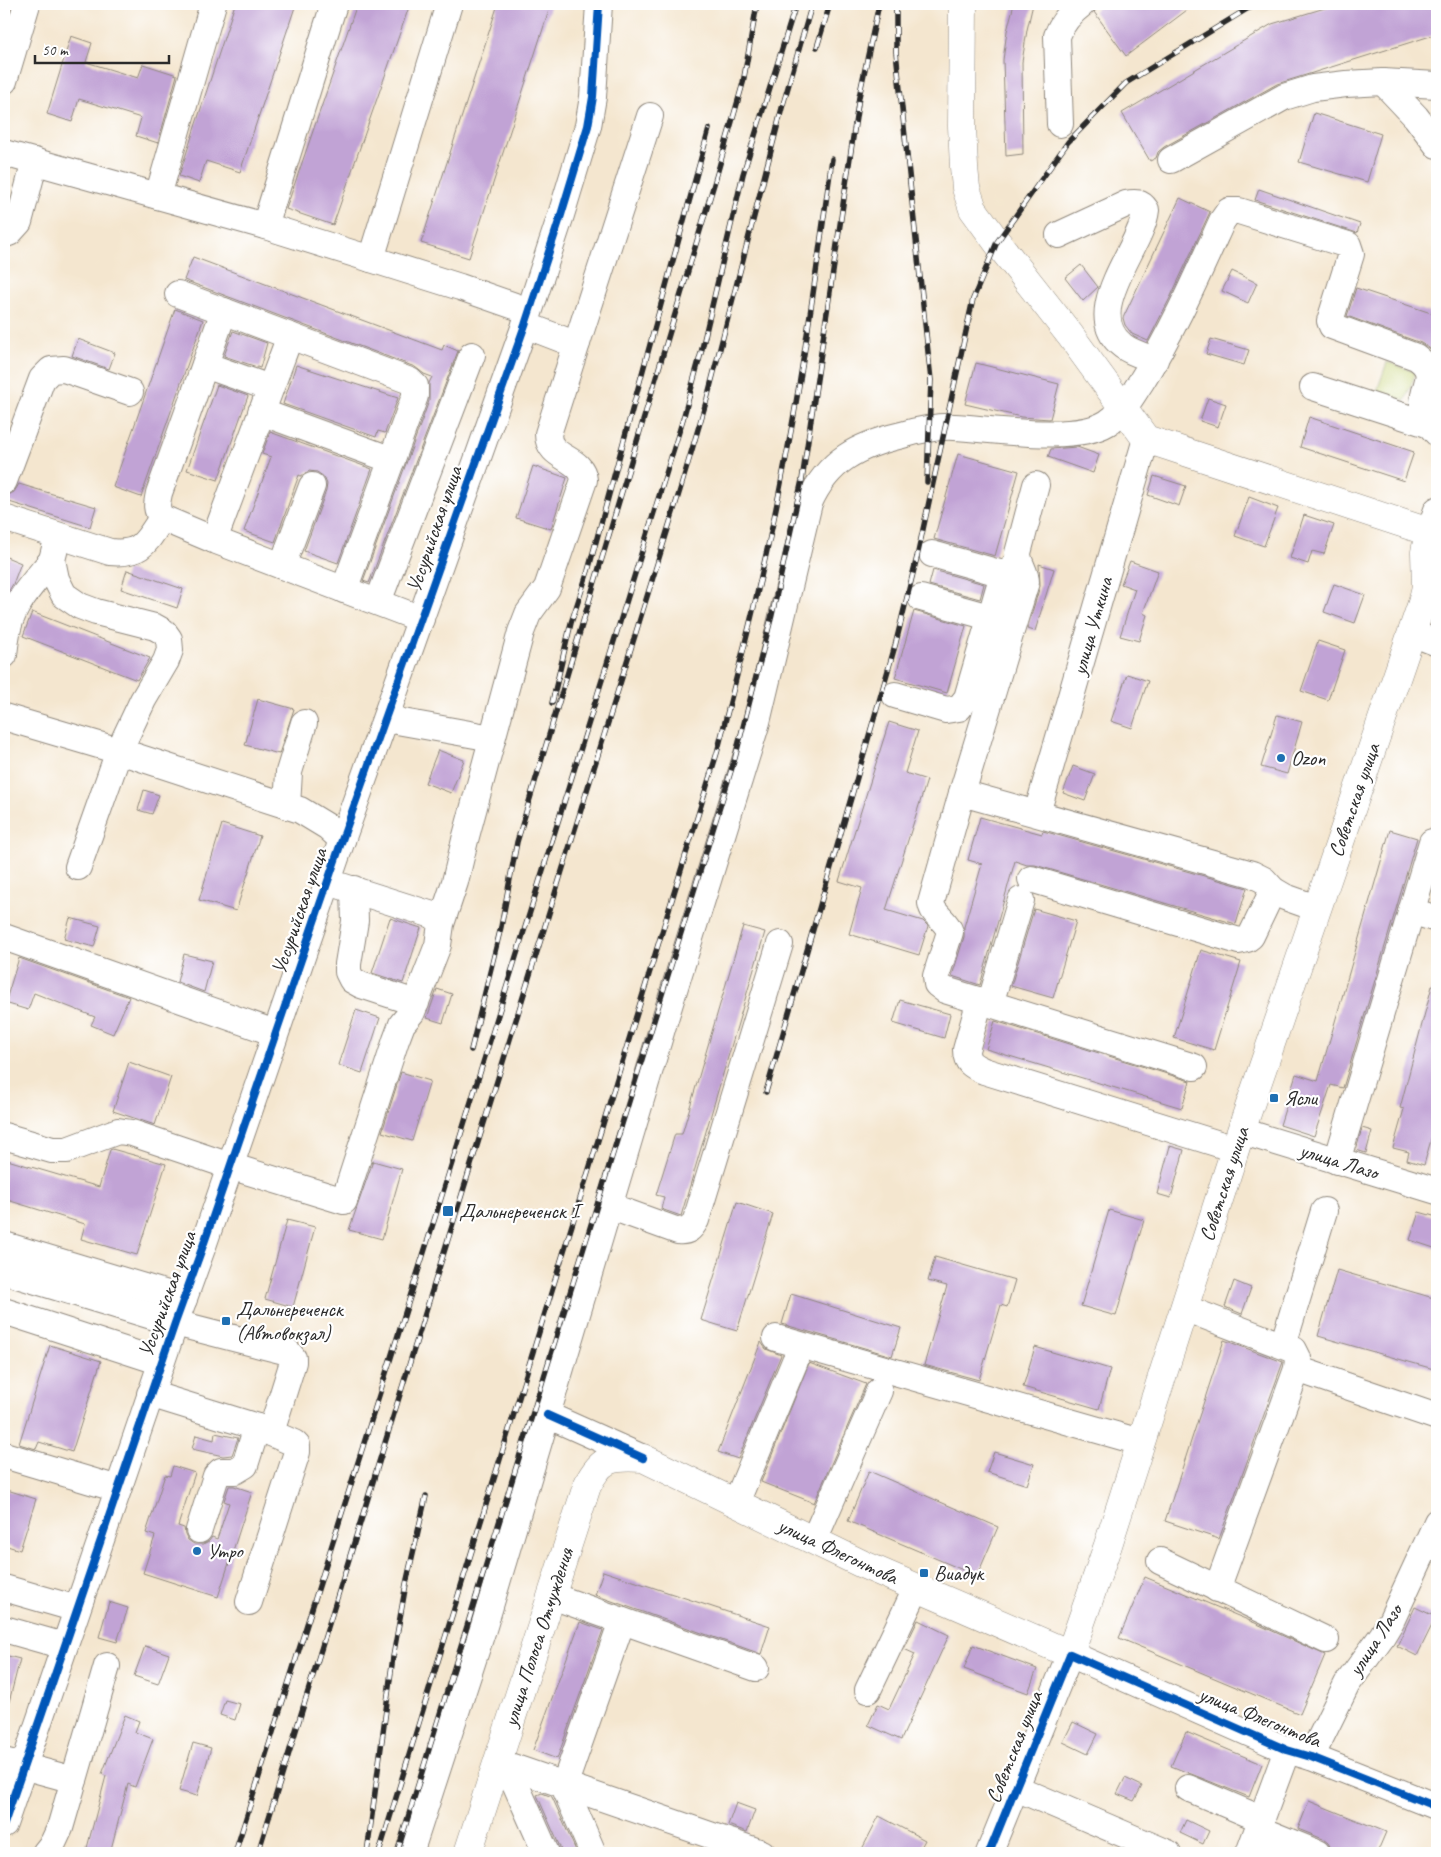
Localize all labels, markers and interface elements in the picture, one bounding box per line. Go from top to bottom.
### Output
scale bar [35,32,169,64]
text: 50 m [42,41,69,60]
street label: Уссурийская улица [400,461,468,595]
street label: улица Уткина [1065,573,1119,680]
street label: Советская улица [1322,738,1386,860]
place label: Ozon [1291,745,1326,771]
marker: Ozon [1275,752,1287,764]
street label: Уссурийская улица [265,843,333,977]
place label: Ясли [1284,1085,1318,1111]
marker: Ясли [1268,1092,1280,1104]
street label: Советская улица [1193,1122,1255,1244]
street label: улица Лазо [1295,1136,1384,1186]
place label: Дальнереченск I [459,1198,584,1224]
marker: Дальнереченск I [441,1204,455,1218]
street label: Уссурийская улица [132,1226,202,1360]
place label: Дальнереченск (Автовокзал) [236,1296,345,1346]
marker: Дальнереченск (Автовокзал) [220,1315,232,1327]
street label: улица Флегонтова [772,1511,904,1591]
place label: Утро [207,1538,244,1564]
street label: улица Полоса Отчуждения [496,1543,580,1731]
marker: Утро [191,1545,203,1557]
place label: Виадук [934,1560,986,1586]
marker: Виадук [918,1567,930,1579]
street label: улица Лазо [1341,1597,1409,1683]
street label: улица Флегонтова [1193,1680,1326,1754]
street label: Советская улица [980,1686,1049,1807]

